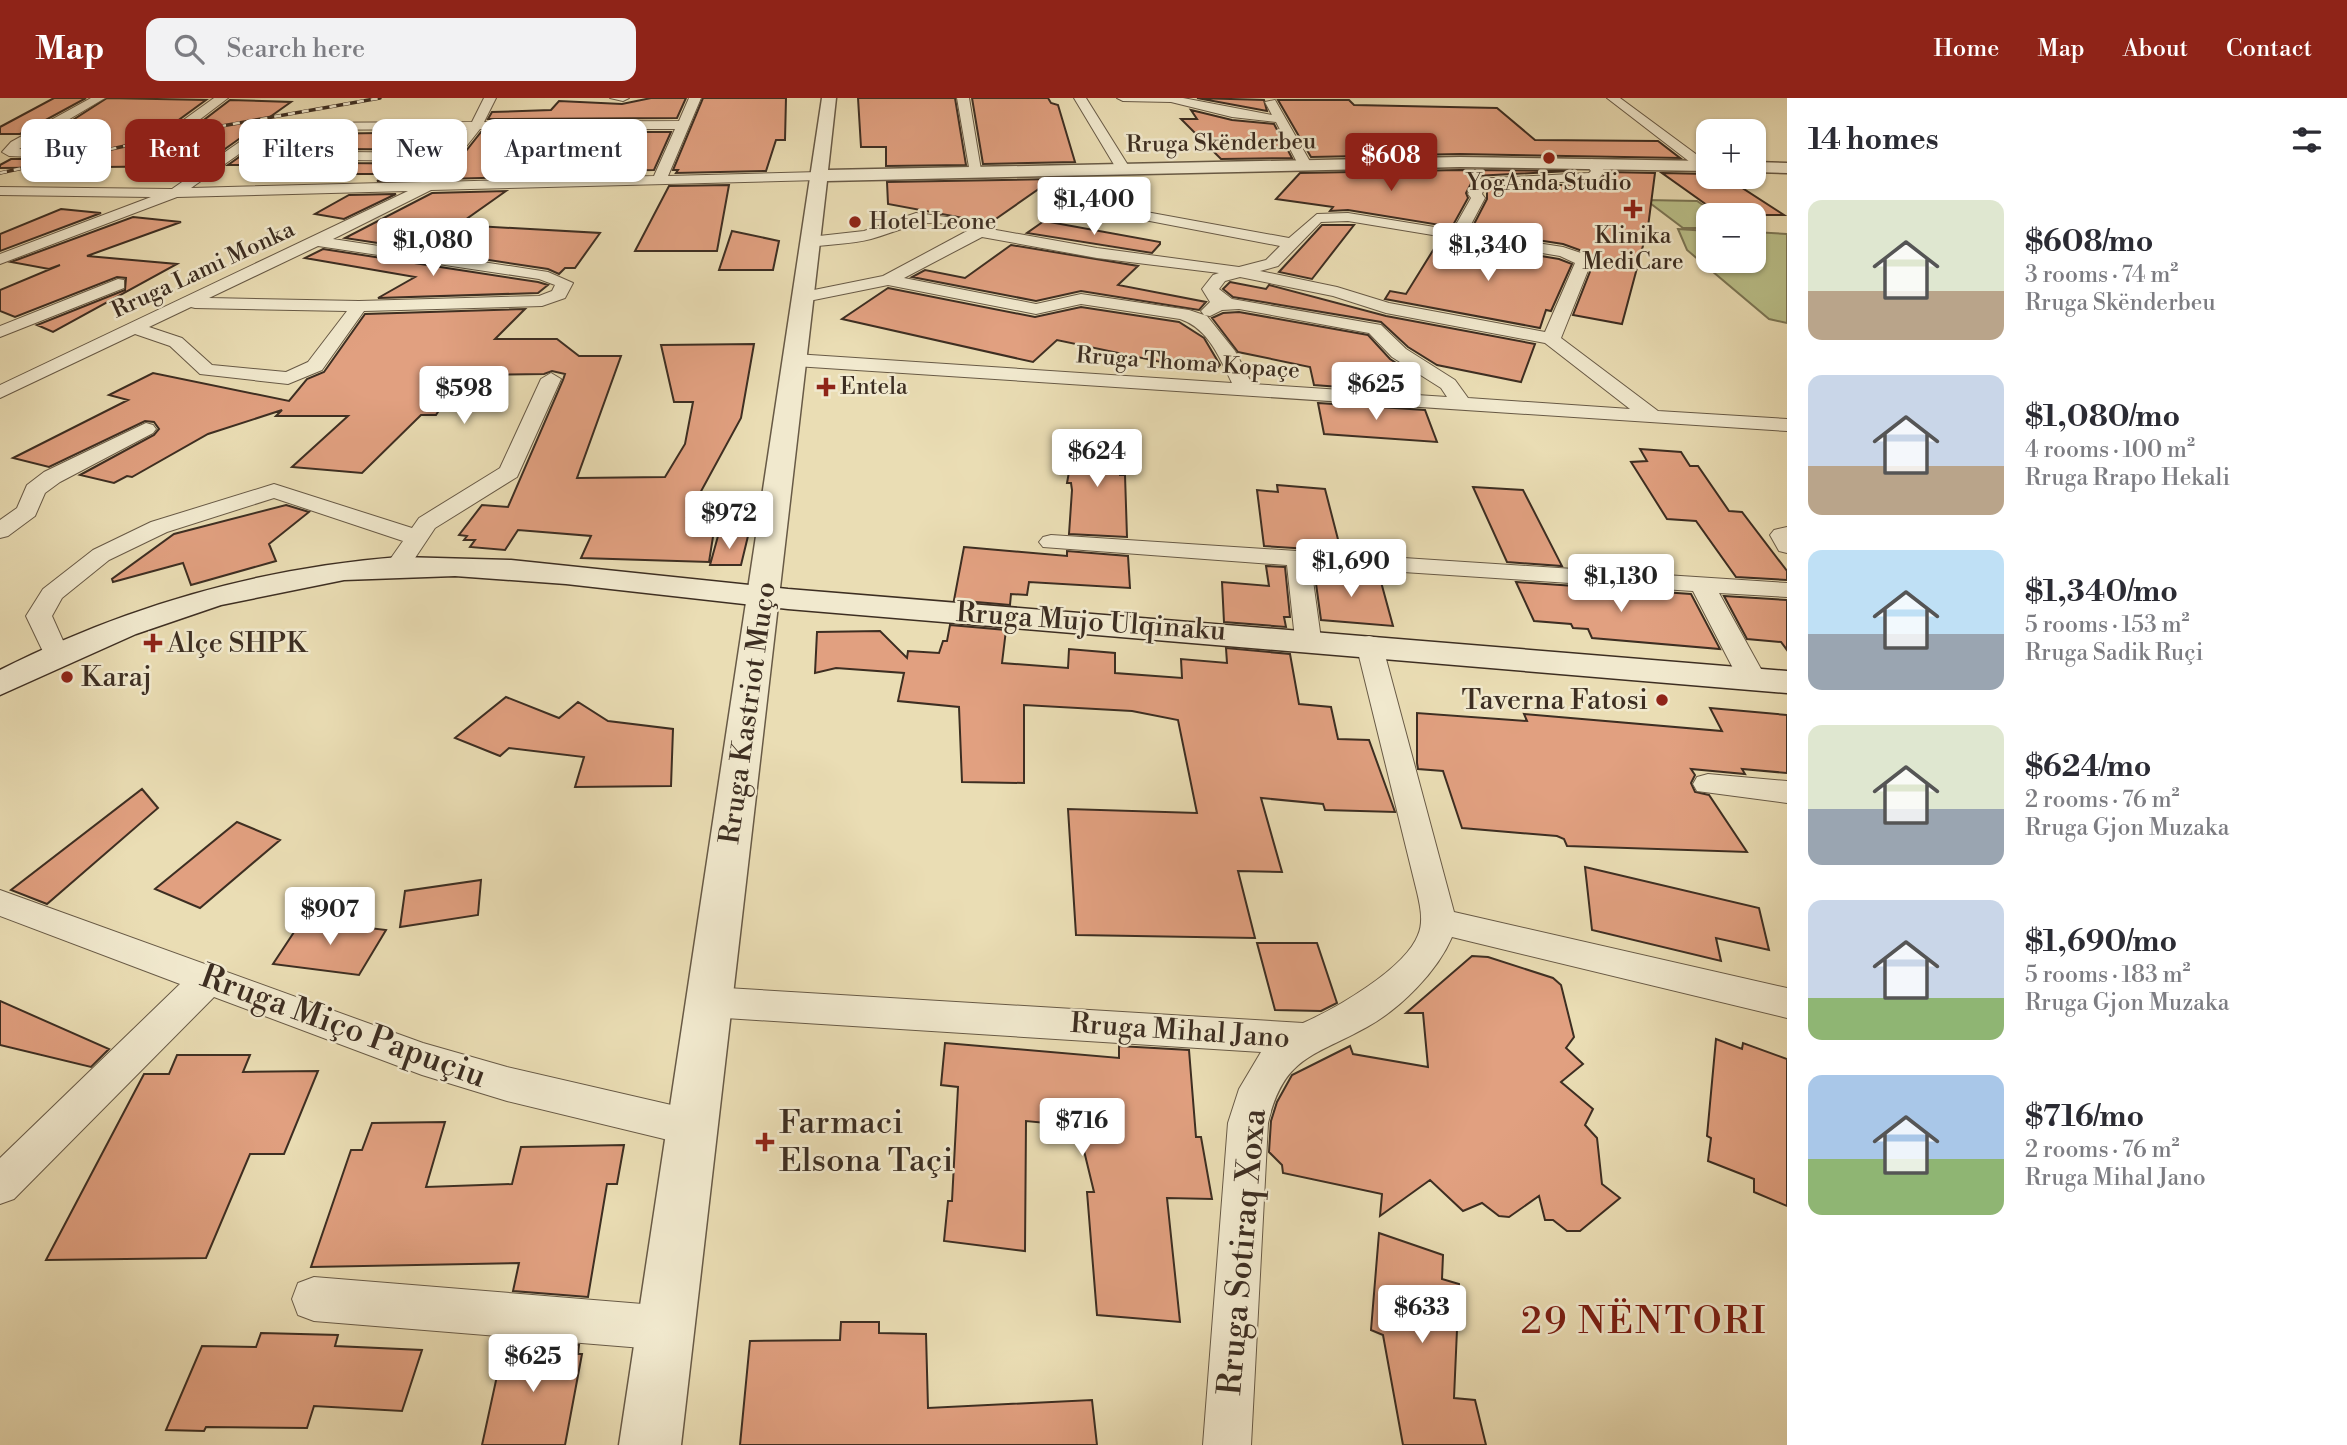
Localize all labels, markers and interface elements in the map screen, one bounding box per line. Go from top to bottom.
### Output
search box [146,18,636,81]
text: Map [35,29,104,70]
icon: search [170,30,208,68]
text: Search here [226,33,365,65]
text: Home [1934,34,1999,64]
text: Map [2037,34,2085,64]
text: About [2123,34,2188,64]
text: Contact [2226,34,2312,64]
chip: Buy [21,119,111,182]
chip: Rent [125,119,225,182]
chip: Filters [239,119,358,182]
chip: New [372,119,467,182]
chip: Apartment [481,119,647,182]
map controls [1696,119,1766,273]
button: + [1696,119,1766,189]
text: 14 homes [1808,121,1939,159]
icon: filters [2288,121,2326,159]
street label: Rruga Skënderbeu [1126,127,1316,159]
pin: $608 [1350,134,1432,193]
text: $608 [1361,142,1421,170]
marker: YogAnda Studio [1541,150,1557,166]
place label: YogAnda Studio [1465,169,1632,197]
pin: $1,400 [1037,178,1151,237]
text: $1,400 [1054,186,1134,214]
marker: Klinika MediCare [1623,199,1643,219]
button: − [1696,203,1766,273]
place label: Hotel Leone [869,208,996,236]
marker: Hotel Leone [847,214,863,230]
street label: Rruga Lami Monka [107,215,299,325]
pin: $1,080 [376,218,490,278]
place label: Klinika MediCare [1582,222,1684,276]
pin: $1,340 [1431,223,1545,283]
text: $608/mo [2025,223,2153,261]
text: $1,080 [393,227,473,255]
icon: home [1864,228,1948,312]
text: $1,340 [1449,232,1527,260]
text: 3 rooms · 74 m² [2025,261,2178,289]
text: Rruga Skënderbeu [2025,289,2216,317]
street label: Rruga Thoma Kopaçe [1075,341,1301,385]
pin: $625 [1335,362,1417,422]
pin: $598 [423,366,505,426]
text: $625 [1348,371,1404,399]
place label: Entela [840,373,908,401]
text: $598 [435,375,493,403]
marker: Entela [818,379,834,395]
text: $1,080/mo [2025,398,2180,436]
icon: home [1864,403,1948,487]
pin: $624 [1056,430,1138,489]
text: 4 rooms · 100 m² [2025,436,2195,464]
text: $624 [1068,438,1126,466]
text: Rruga Rrapo Hekali [2025,464,2230,492]
pin: $972 [688,491,770,551]
text: $972 [701,500,757,528]
pin: $1,690 [1294,540,1408,599]
text: $1,690 [1312,548,1390,576]
pin: $1,130 [1564,554,1678,614]
text: $1,130 [1584,563,1658,591]
text: $1,340/mo [2025,573,2178,611]
icon: home [1864,578,1948,662]
street label: Rruga Kastriot Muço [712,580,784,846]
street label: Rruga Mujo Ulqinaku [955,595,1227,649]
text: 5 rooms · 153 m² [2025,611,2190,639]
place label: Alçe SHPK [166,626,308,661]
marker: Alçe SHPK [145,635,161,651]
text: Rruga Sadik Ruçi [2025,639,2203,667]
place label: Karaj [81,660,152,695]
marker: Karaj [59,669,75,685]
place label: Taverna Fatosi [1462,683,1648,718]
marker: Taverna Fatosi [1654,692,1670,708]
text: $624/mo [2025,748,2151,786]
icon: home [1864,753,1948,837]
text: 2 rooms · 76 m² [2025,786,2180,814]
text: Rruga Gjon Muzaka [2025,814,2229,842]
pin: $907 [289,888,371,947]
text: $907 [301,896,359,924]
text: $1,690/mo [2025,923,2177,961]
icon: home [1864,928,1948,1012]
street label: Rruga Miço Papuçiu [194,956,492,1098]
text: 5 rooms · 183 m² [2025,961,2191,989]
text: Rruga Gjon Muzaka [2025,989,2229,1017]
street label: Rruga Mihal Jano [1069,1006,1291,1056]
pin: $716 [1041,1098,1123,1158]
text: $716/mo [2025,1098,2144,1136]
place label: Farmaci Elsona Taçi [779,1103,953,1182]
icon: home [1864,1103,1948,1187]
text: $716 [1056,1107,1108,1135]
street label: Rruga Sotiraq Xoxa [1210,1107,1276,1397]
marker: Farmaci Elsona Taçi [757,1134,773,1150]
text: 2 rooms · 76 m² [2025,1136,2180,1164]
text: Rruga Mihal Jano [2025,1164,2206,1192]
pin: $633 [1381,1286,1463,1345]
text: $633 [1394,1294,1450,1322]
district label: 29 NËNTORI [1521,1298,1767,1345]
pin: $625 [492,1334,574,1394]
text: $625 [505,1343,561,1371]

